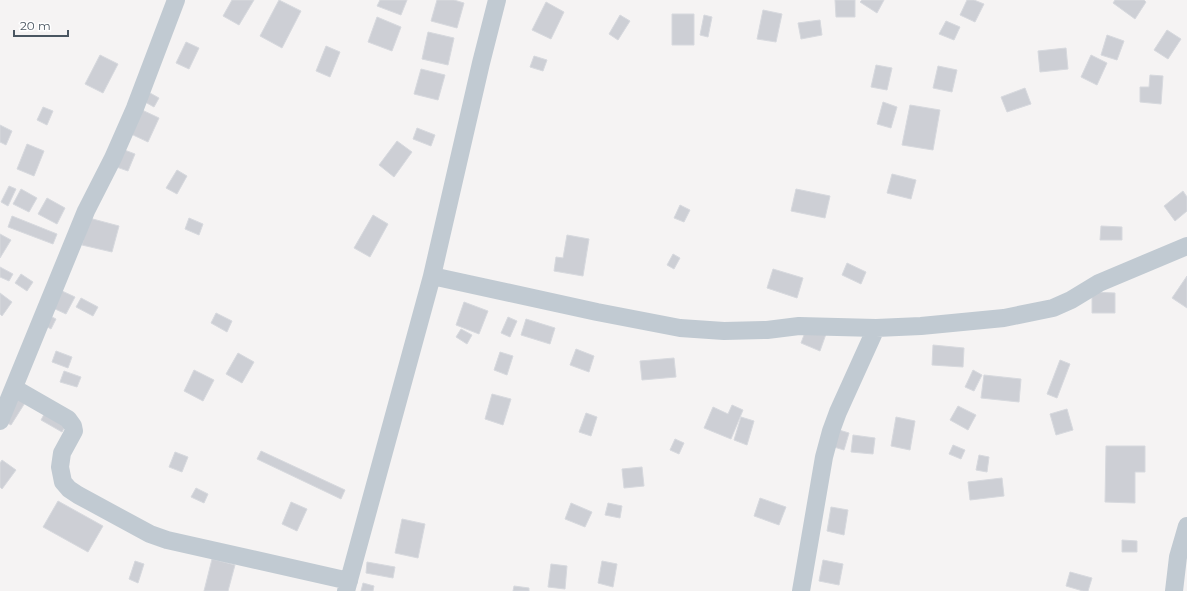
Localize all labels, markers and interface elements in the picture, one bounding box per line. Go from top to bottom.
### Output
scale bar [14,12,68,38]
text: 20 m [20,18,51,33]

